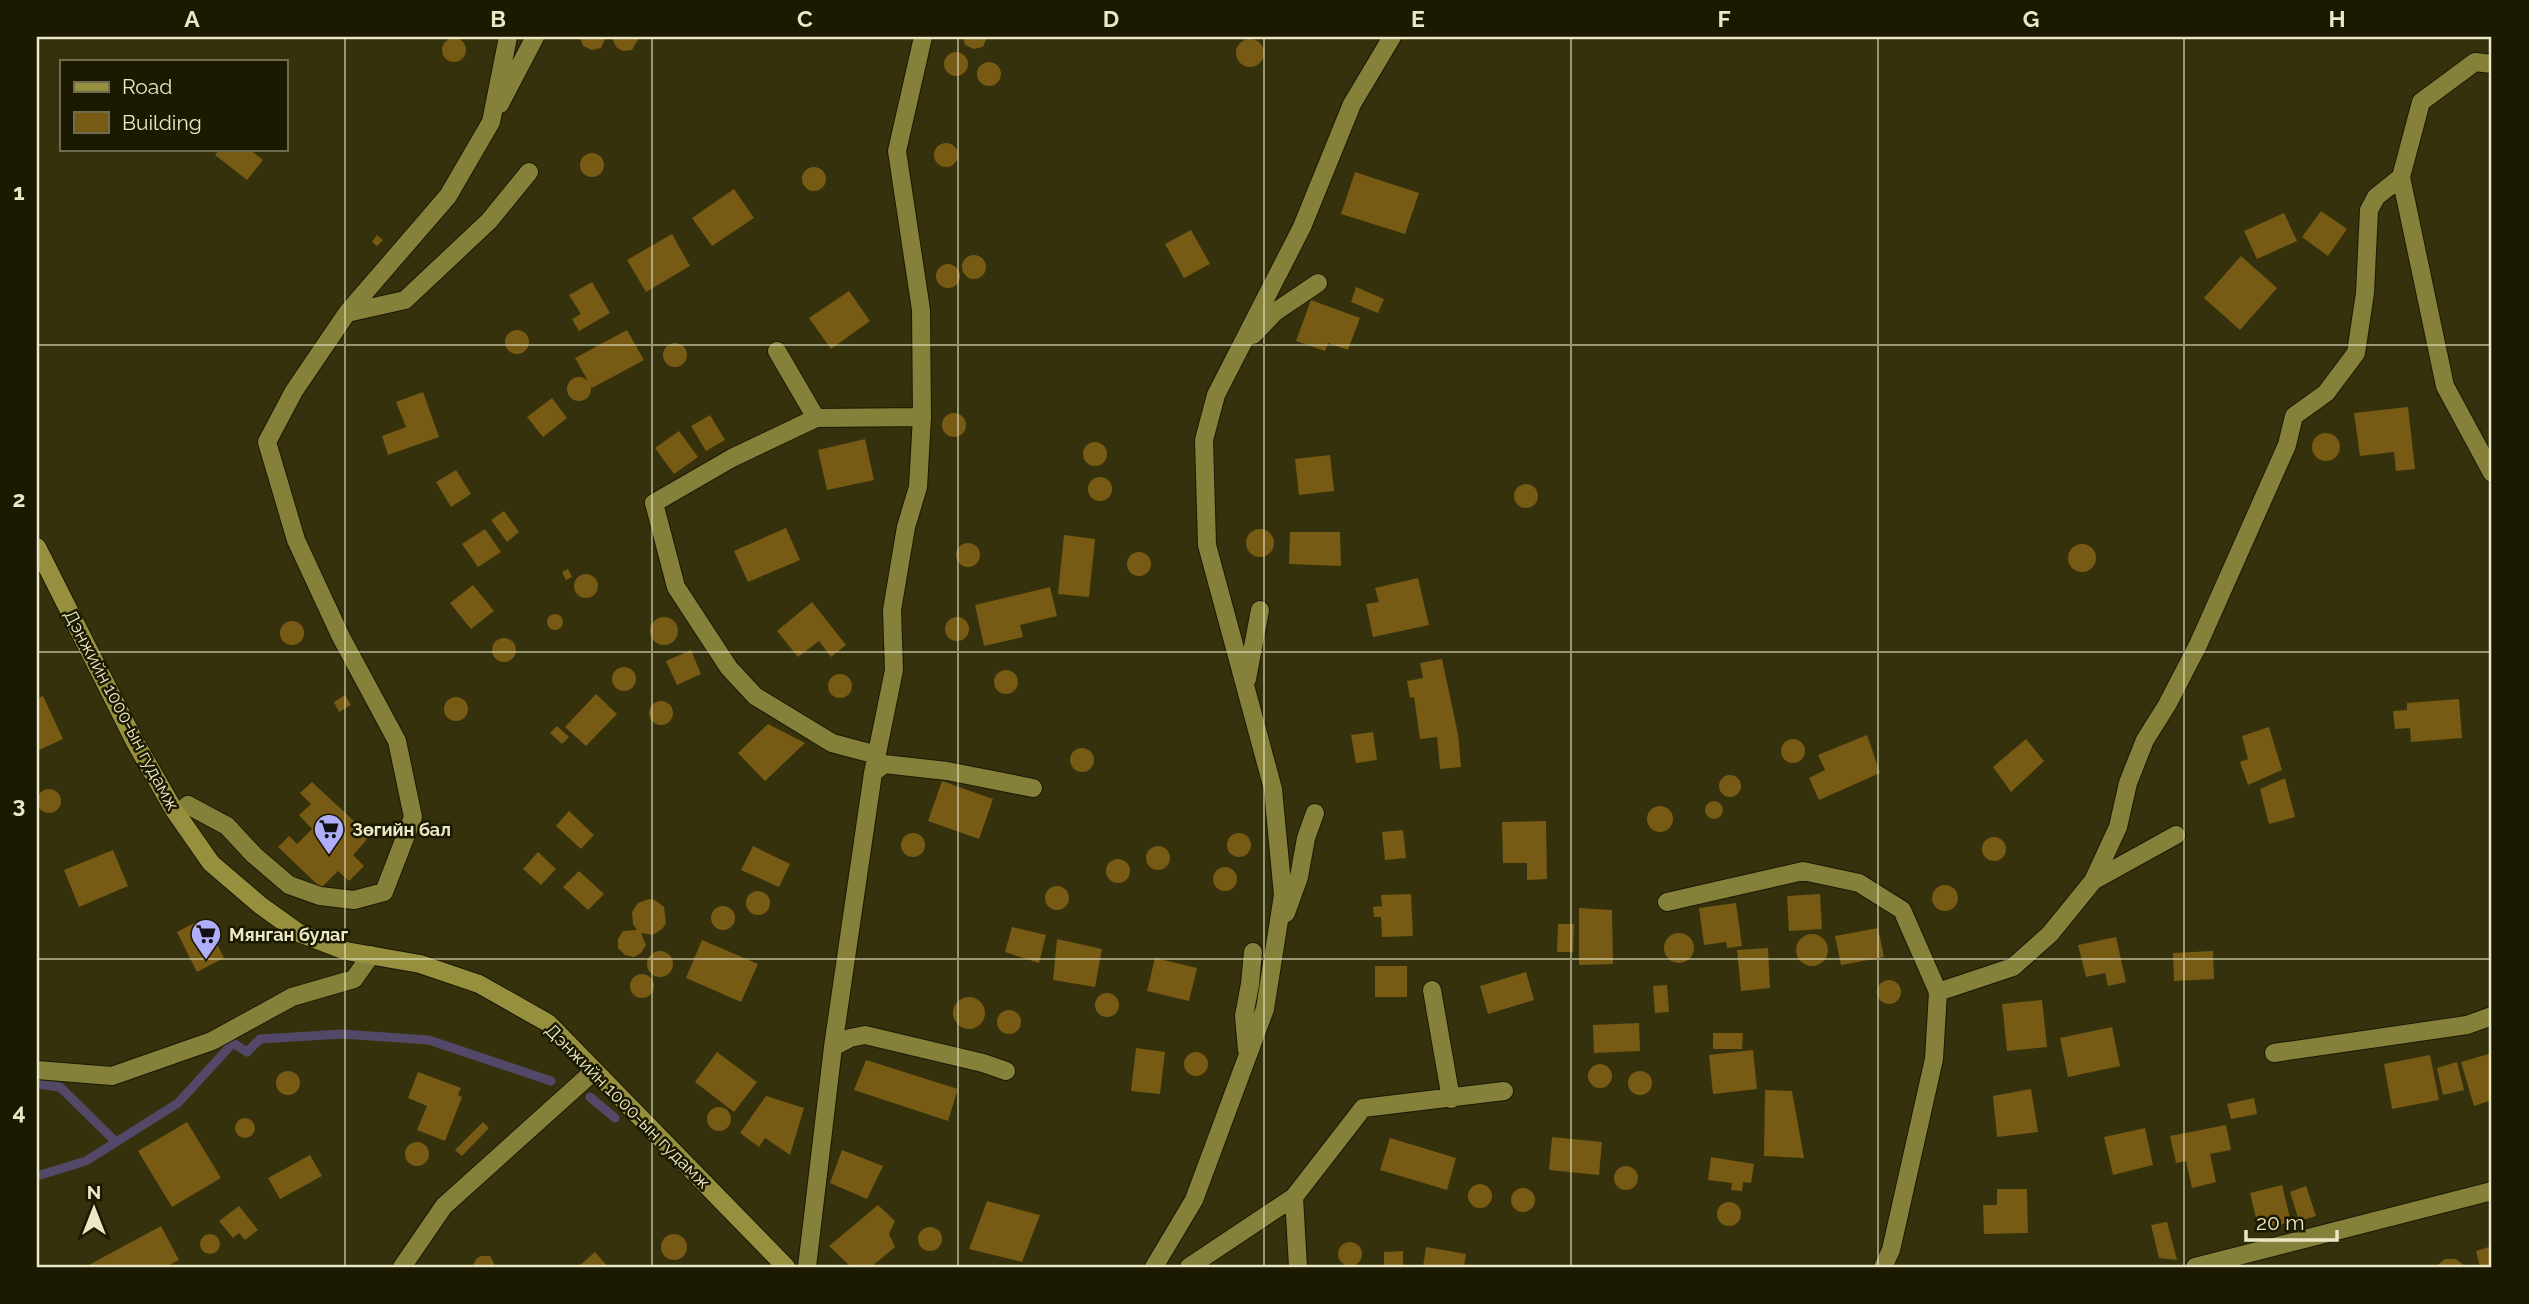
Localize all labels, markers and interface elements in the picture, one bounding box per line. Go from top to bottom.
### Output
text: A [184,5,200,32]
text: B [490,5,506,32]
text: C [797,5,813,32]
text: D [1103,5,1119,32]
text: E [1411,5,1425,32]
text: F [1717,5,1731,32]
text: G [2023,5,2039,32]
text: H [2328,5,2346,32]
legend [60,60,287,150]
text: Road [122,74,172,99]
text: Building [122,110,202,135]
text: 1 [13,178,25,205]
text: 2 [13,485,25,512]
street label: Дэнжийн 1000-ын гудамж [60,606,184,814]
text: 3 [13,791,25,818]
supermarket icon: Зөгийн бал [312,812,346,856]
place label: Зөгийн бал [352,819,451,840]
supermarket icon: Мянган булаг [189,917,223,961]
place label: Мянган булаг [229,924,348,945]
street label: Дэнжийн 1000-ын гудамж [541,1019,715,1193]
text: 4 [12,1098,26,1125]
north arrow [60,1174,130,1244]
text: N [87,1181,101,1203]
scale bar [2246,1199,2336,1243]
text: 20 m [2256,1210,2304,1235]

